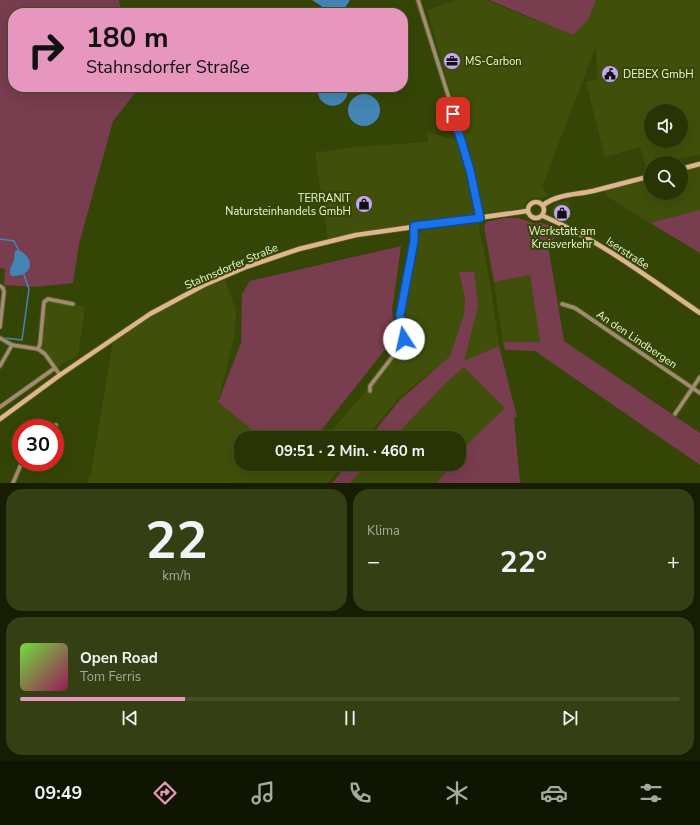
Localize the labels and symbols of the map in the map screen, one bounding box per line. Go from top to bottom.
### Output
office icon: MS-Carbon [442,51,462,71]
place label: MS-Carbon [465,54,522,69]
public building icon: DEBEX GmbH [600,64,620,84]
place label: DEBEX GmbH [623,67,694,82]
pin [436,97,470,131]
place label: TERRANIT Natursteinhandels GmbH [225,191,351,219]
shop icon: TERRANIT Natursteinhandels GmbH [354,194,374,214]
shop icon: Werkstatt am Kreisverkehr [552,203,572,223]
place label: Werkstatt am Kreisverkehr [528,224,596,252]
street label: Iserstraße [603,234,653,273]
street label: Stahnsdorfer Straße [182,240,280,293]
street label: An den Lindbergen [593,307,680,372]
position arrow [383,318,425,360]
speed limit sign: 30 [12,419,64,471]

